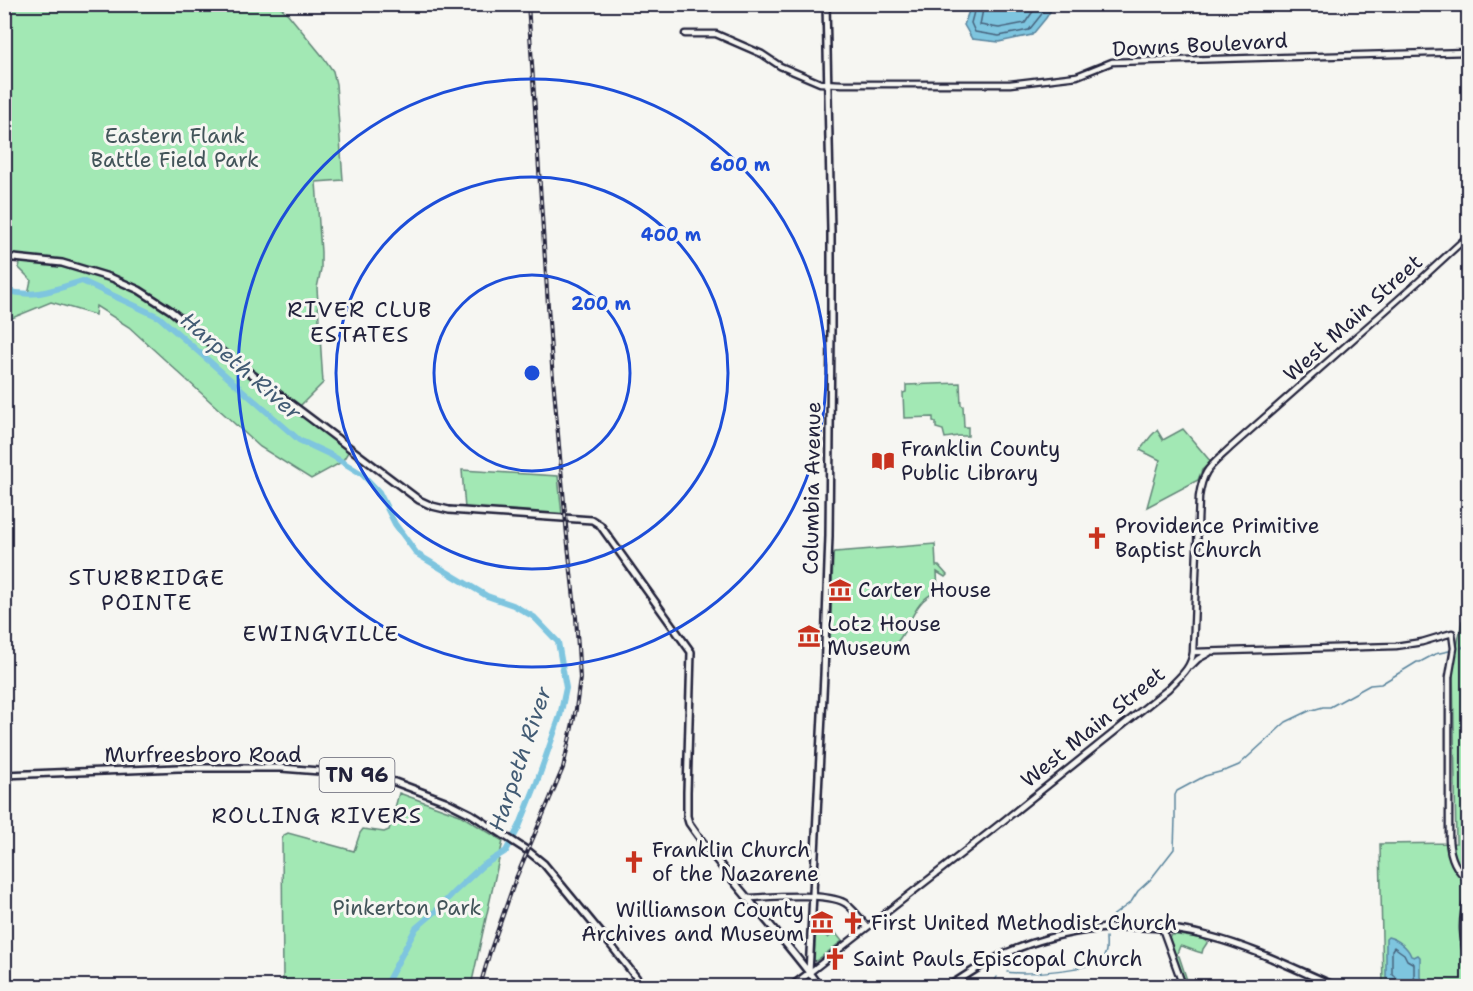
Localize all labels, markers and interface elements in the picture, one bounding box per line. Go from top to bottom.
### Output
street label: Downs Boulevard [1112,26,1288,64]
park label: Eastern Flank Battle Field Park [91,122,259,174]
text: 600 m [710,153,771,177]
text: 400 m [641,223,702,247]
street label: West Main Street [1278,248,1428,388]
text: 200 m [571,292,632,316]
district label: RIVER CLUB ESTATES [287,295,433,349]
water label: Harpeth River [174,305,308,427]
centre of rings [522,363,542,383]
street label: Columbia Avenue [796,401,828,575]
place label: Franklin County Public Library [901,435,1060,487]
library icon: Franklin County Public Library [870,448,896,474]
place label: Providence Primitive Baptist Church [1115,512,1320,564]
church icon: Providence Primitive Baptist Church [1084,525,1110,551]
district label: STURBRIDGE POINTE [69,563,225,617]
place label: Carter House [858,576,991,604]
museum icon: Carter House [827,577,853,603]
place label: Lotz House Museum [827,610,941,662]
district label: EWINGVILLE [242,619,400,648]
museum icon: Lotz House Museum [796,623,822,649]
street label: West Main Street [1015,660,1171,794]
water label: Harpeth River [482,682,559,835]
street label: Murfreesboro Road [105,741,301,769]
road number: TN 96 [320,758,394,792]
district label: ROLLING RIVERS [211,801,423,830]
place label: Franklin Church of the Nazarene [652,836,819,888]
church icon: Franklin Church of the Nazarene [621,849,647,875]
park label: Pinkerton Park [333,894,481,922]
place label: Williamson County Archives and Museum [581,896,804,948]
museum icon: Williamson County Archives and Museum [809,909,835,935]
place label: First United Methodist Church [871,909,1177,937]
church icon: First United Methodist Church [840,910,866,936]
place label: Saint Pauls Episcopal Church [853,945,1143,973]
church icon: Saint Pauls Episcopal Church [822,946,848,972]

